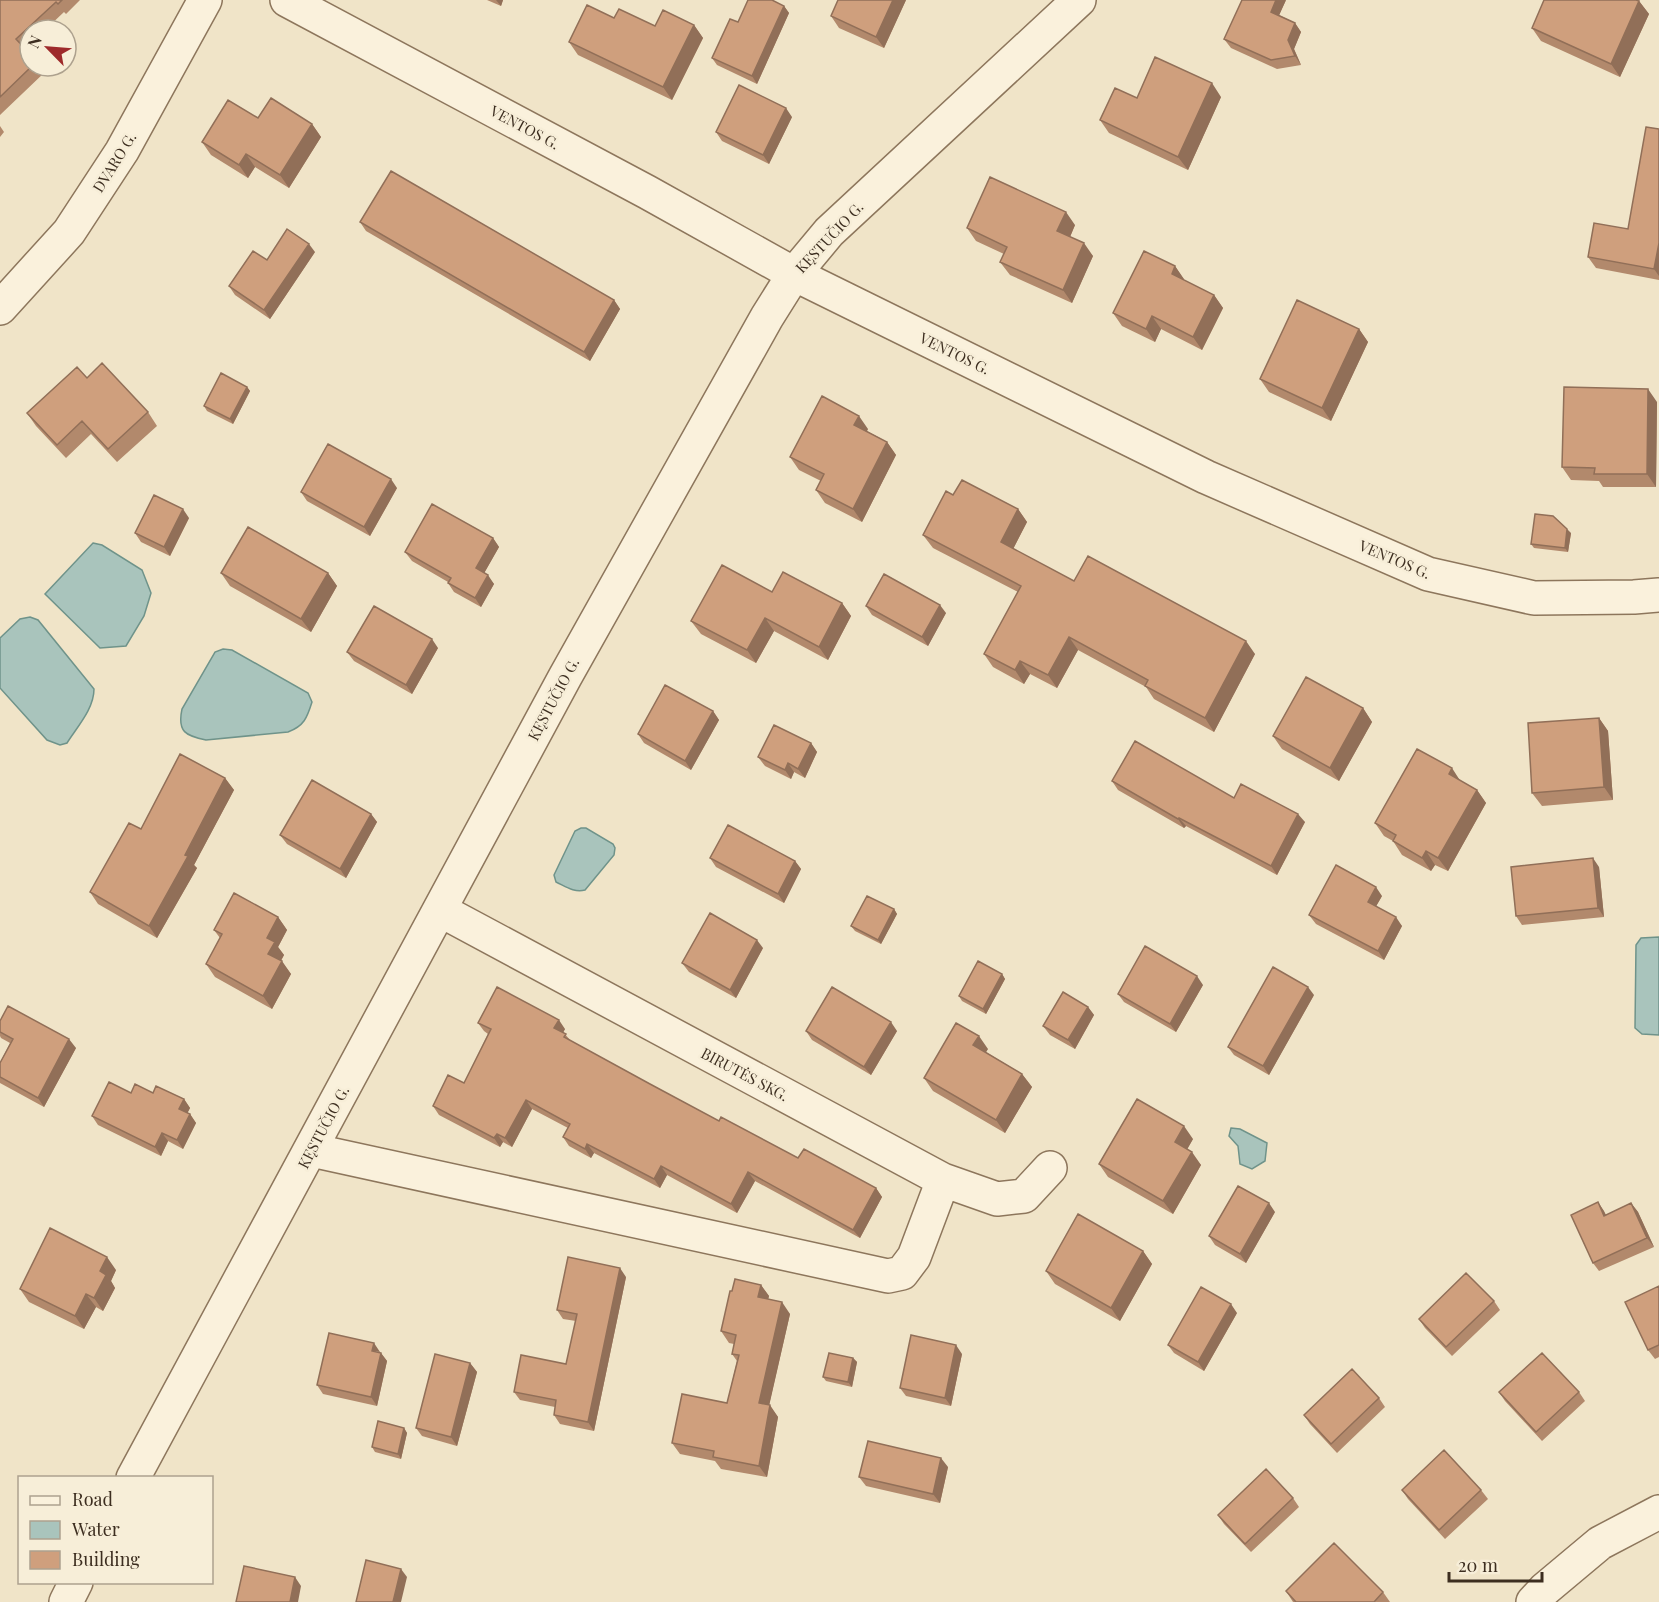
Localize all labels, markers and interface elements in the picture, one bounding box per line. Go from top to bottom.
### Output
north arrow [18,18,78,78]
text: N [22,31,46,51]
street label: VENTOS G. [486,100,563,154]
street label: DVARO G. [88,128,140,196]
street label: KĘSTUČIO G. [791,197,867,277]
street label: VENTOS G. [916,327,993,379]
street label: VENTOS G. [1355,535,1434,583]
street label: KĘSTUČIO G. [523,654,583,744]
street label: BIRUTĖS SKG. [698,1043,792,1105]
street label: KĘSTUČIO G. [293,1082,353,1172]
legend [18,1476,213,1584]
text: Road [72,1487,113,1511]
text: Water [71,1517,120,1541]
scale bar [1449,1545,1542,1583]
text: Building [72,1547,140,1571]
text: 20 m [1458,1553,1498,1577]

